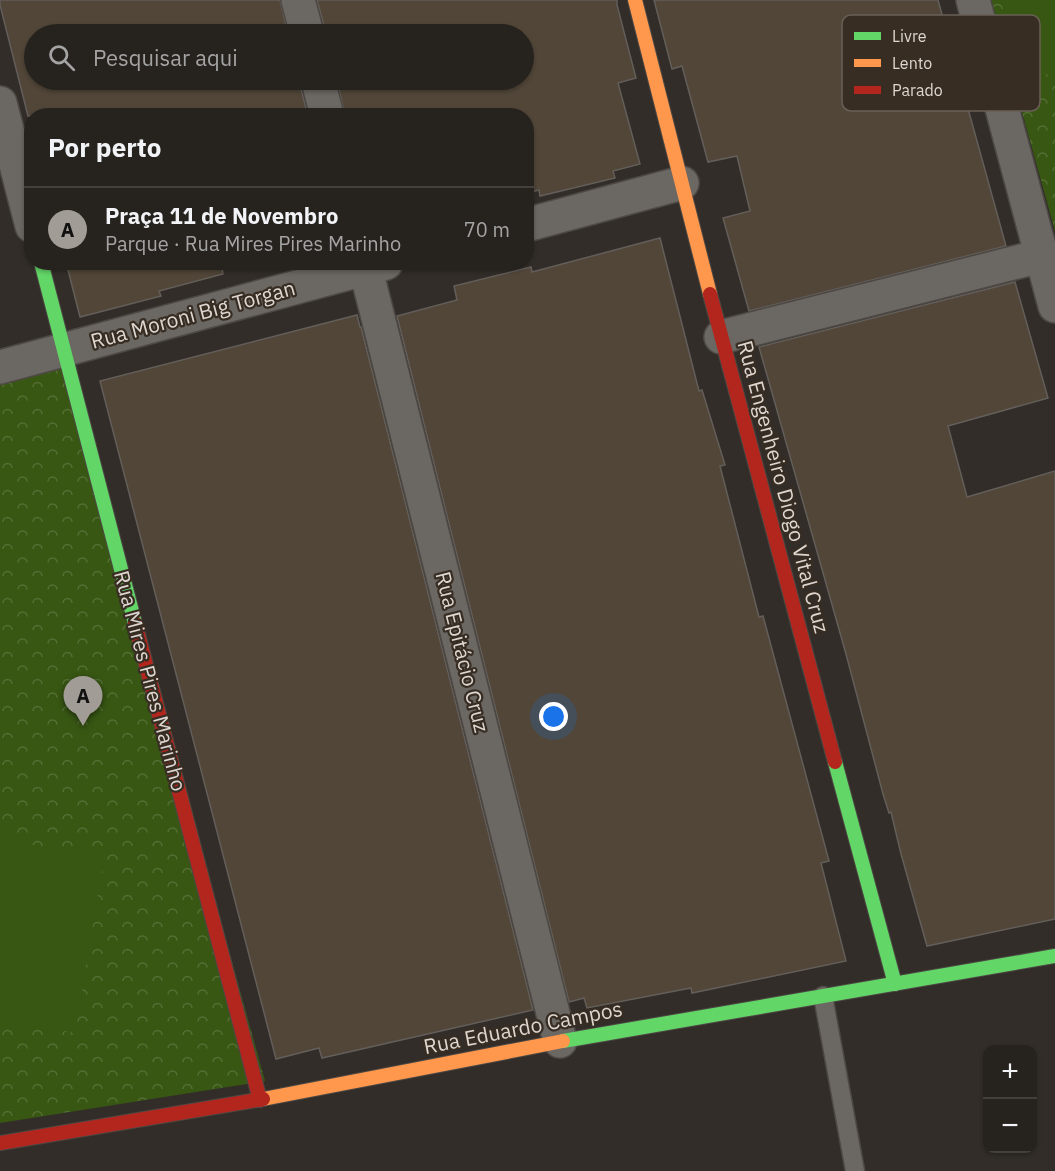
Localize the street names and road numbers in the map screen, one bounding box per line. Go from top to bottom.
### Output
street label: Rua Moroni Big Torgan [87,273,298,355]
street label: Rua Engenheiro Diogo Vital Cruz [731,337,837,636]
street label: Rua Mires Pires Marinho [108,567,194,794]
street label: Rua Epitácio Cruz [429,568,497,735]
street label: Rua Eduardo Campos [421,994,625,1060]

